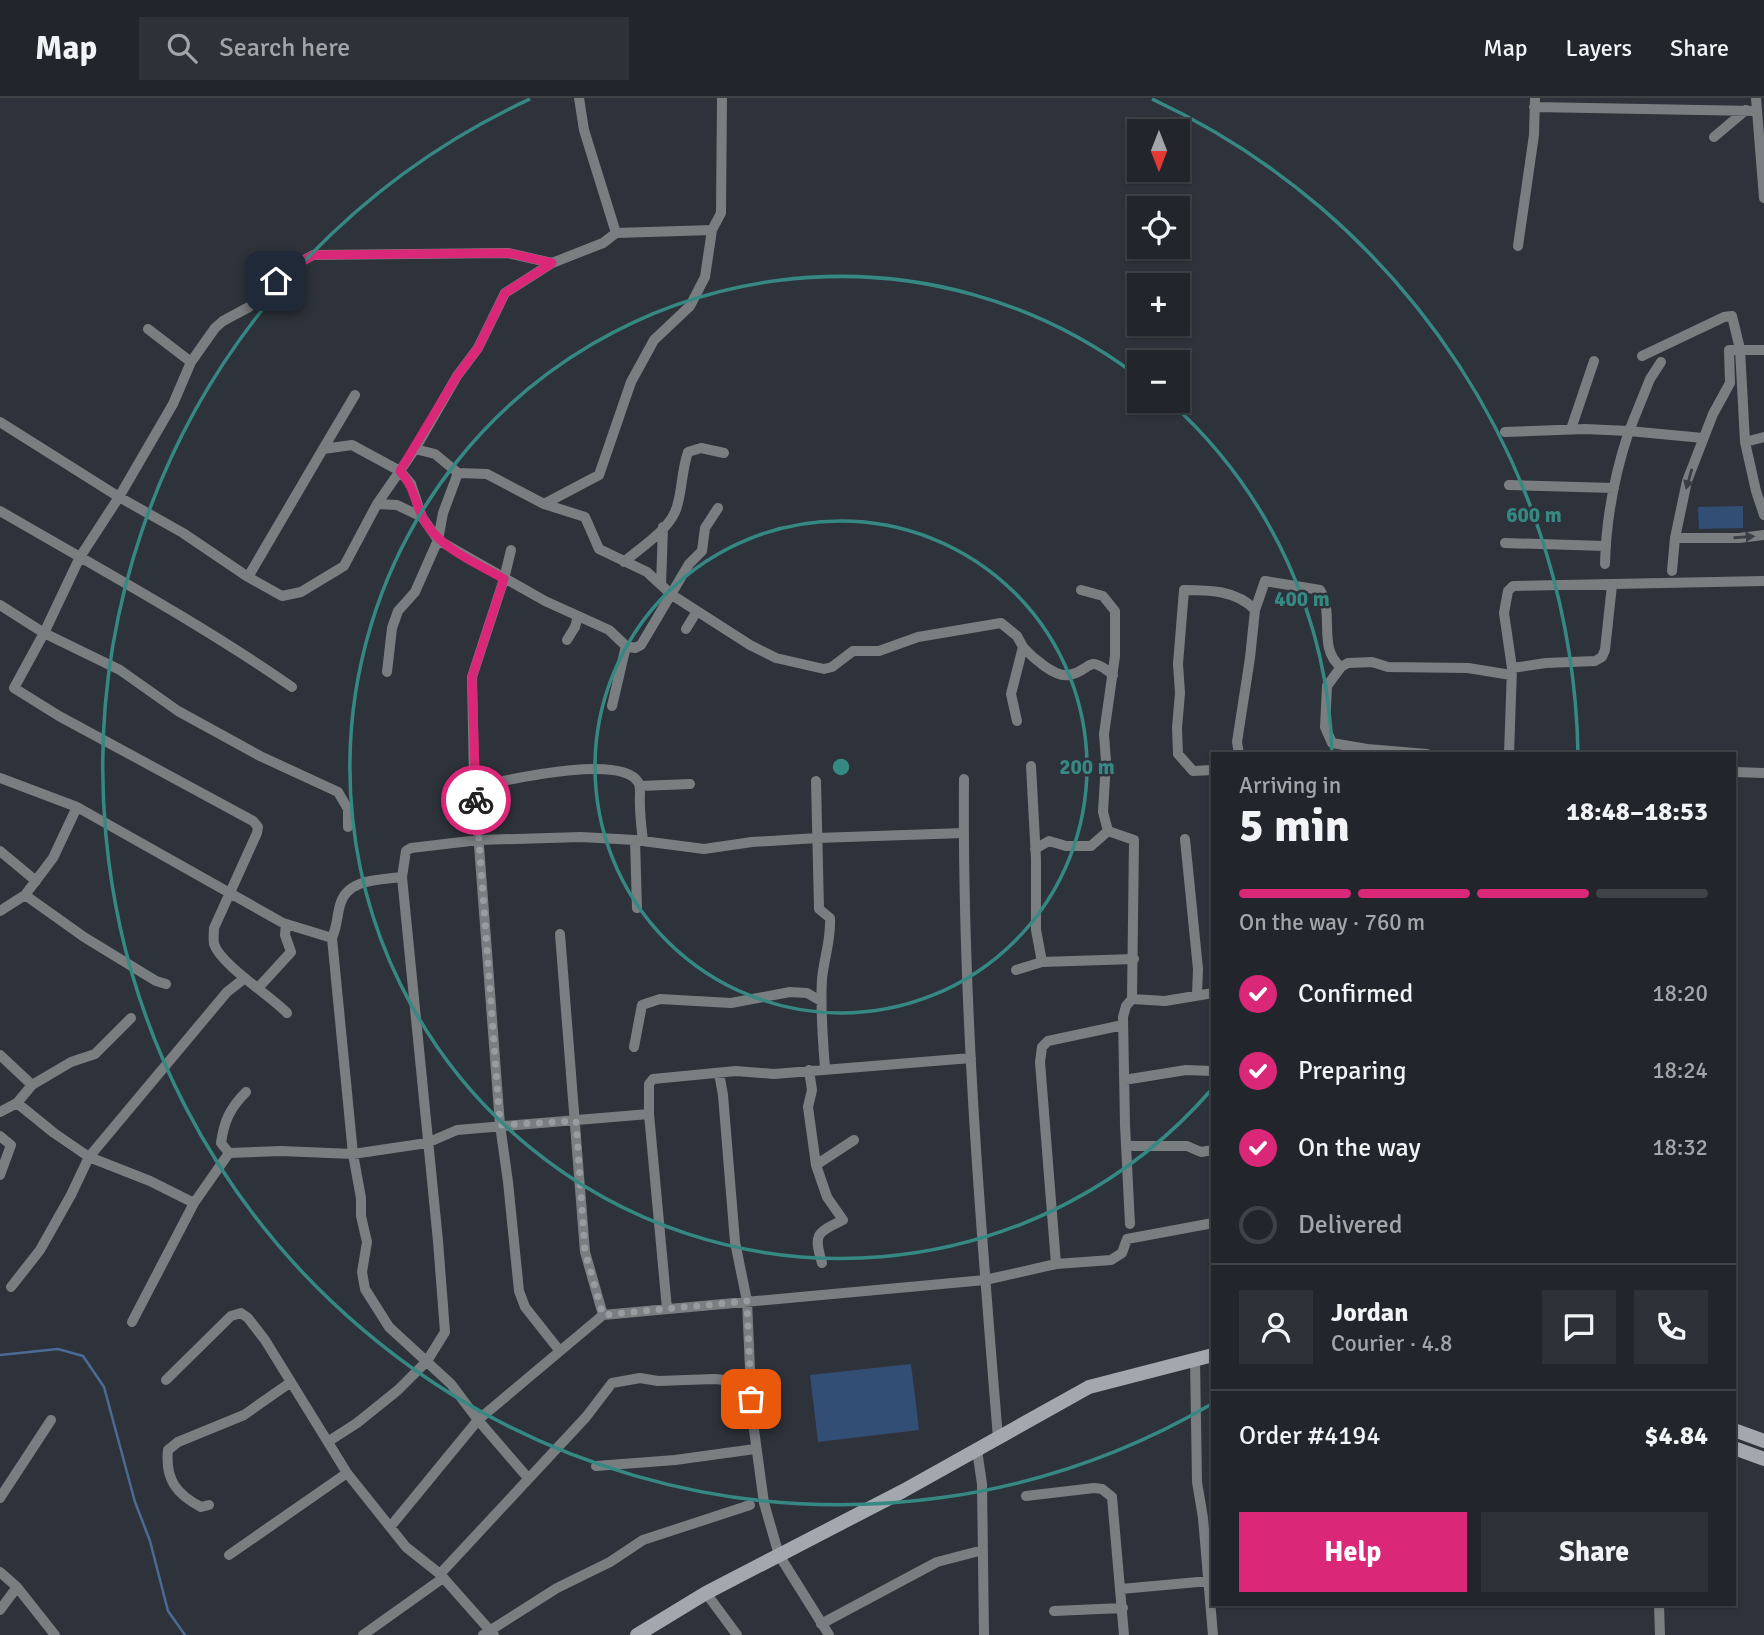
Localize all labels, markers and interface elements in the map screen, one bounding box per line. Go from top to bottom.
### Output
search box [139,17,629,80]
text: Map [35,28,97,69]
icon: search [163,29,201,67]
text: Search here [219,32,350,64]
text: Map [1483,33,1528,63]
text: Layers [1566,33,1632,63]
text: Share [1670,33,1729,63]
north arrow [1127,119,1190,182]
map controls [1127,119,1190,413]
button: locate [1127,196,1190,259]
pin [246,251,306,311]
icon: home [257,262,295,300]
button: + [1127,273,1190,336]
button: − [1127,350,1190,413]
one-way arrow [1683,469,1693,490]
text: 600 m [1506,502,1562,528]
one-way arrow [1733,531,1755,542]
text: 400 m [1274,586,1330,612]
text: 200 m [1059,754,1115,780]
centre of rings [829,755,853,779]
courier [441,765,511,835]
text: Arriving in [1239,771,1341,800]
icon: bike [457,781,495,819]
text: 18:48–18:53 [1566,796,1708,828]
text: 5 min [1239,798,1350,854]
text: On the way · 760 m [1239,908,1425,937]
icon: check [1239,975,1277,1013]
text: Confirmed [1298,978,1413,1010]
text: 18:20 [1652,979,1708,1008]
icon: check [1239,1052,1277,1090]
text: Preparing [1298,1055,1406,1087]
text: 18:24 [1652,1056,1708,1085]
icon: check [1239,1129,1277,1167]
text: On the way [1298,1132,1421,1164]
text: 18:32 [1652,1133,1708,1162]
text: Delivered [1298,1209,1403,1241]
button: person [1239,1290,1313,1364]
button: chat [1542,1290,1616,1364]
button: phone [1634,1290,1708,1364]
text: Jordan [1331,1297,1408,1329]
text: Courier · 4.8 [1331,1329,1452,1358]
pin [721,1369,781,1429]
icon: bag [732,1380,770,1418]
text: Order #4194 [1239,1420,1380,1452]
text: $4.84 [1644,1420,1708,1452]
button: Help [1239,1512,1467,1592]
button: Share [1481,1512,1708,1592]

